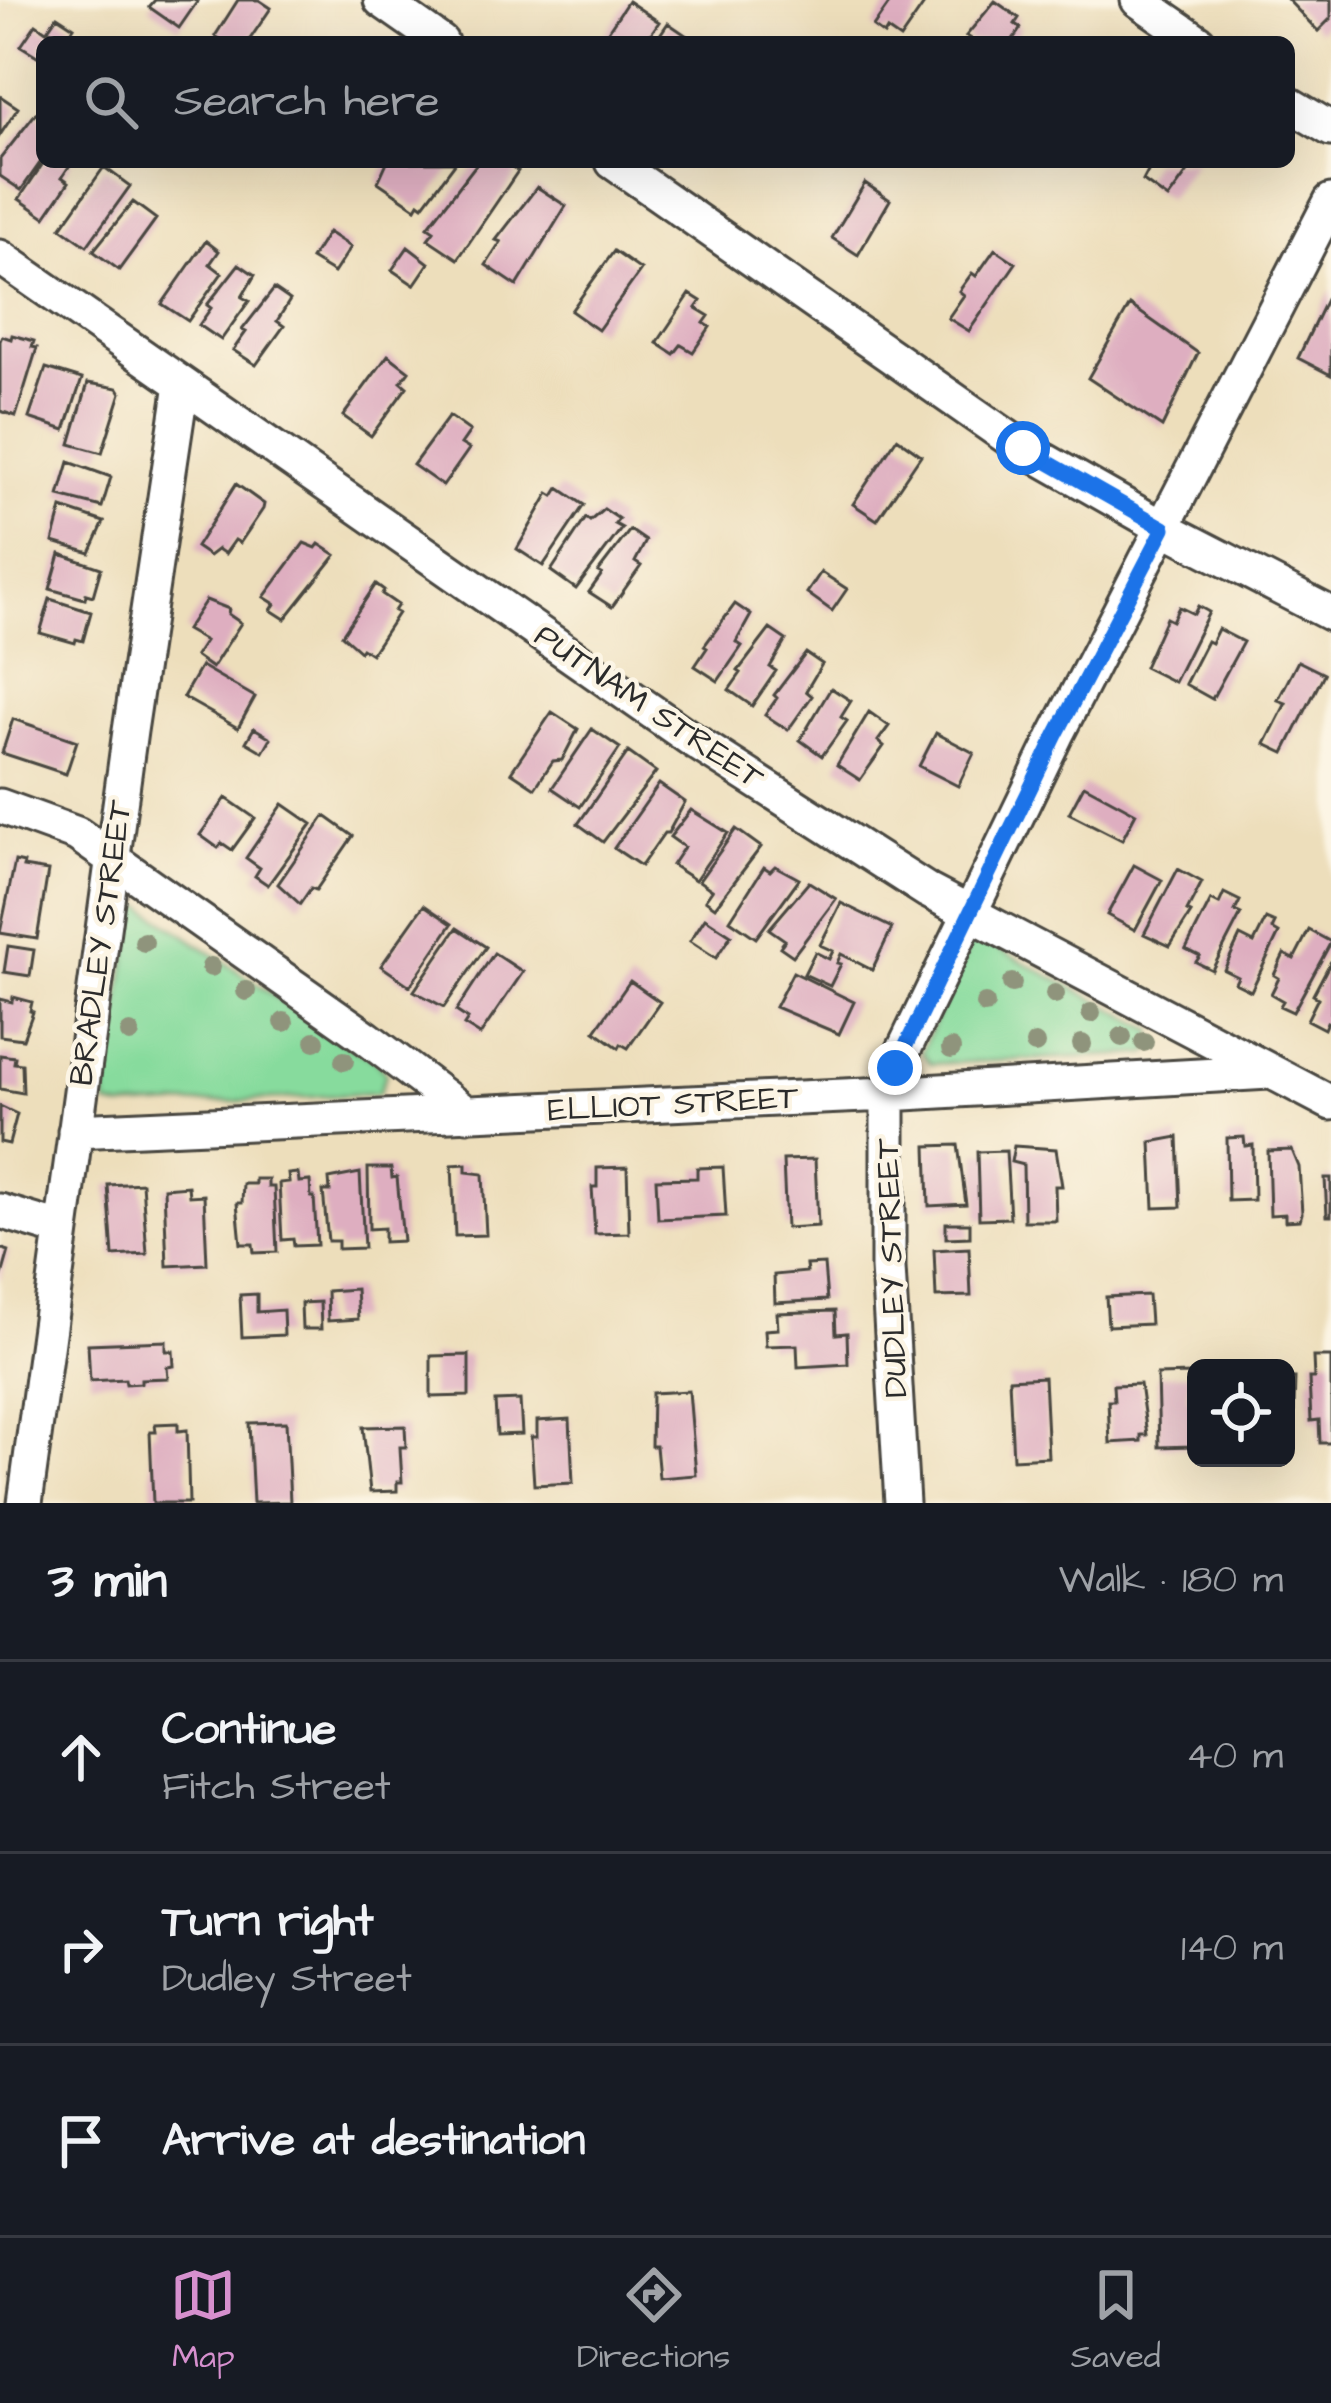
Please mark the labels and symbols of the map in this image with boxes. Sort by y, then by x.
route start [996,421,1050,475]
street label: PUTNAM STREET [525,613,773,801]
street label: BRADLEY STREET [58,797,144,1089]
route end [868,1041,922,1095]
street label: ELLIOT STREET [546,1074,800,1134]
street label: DUDLEY STREET [864,1137,920,1398]

